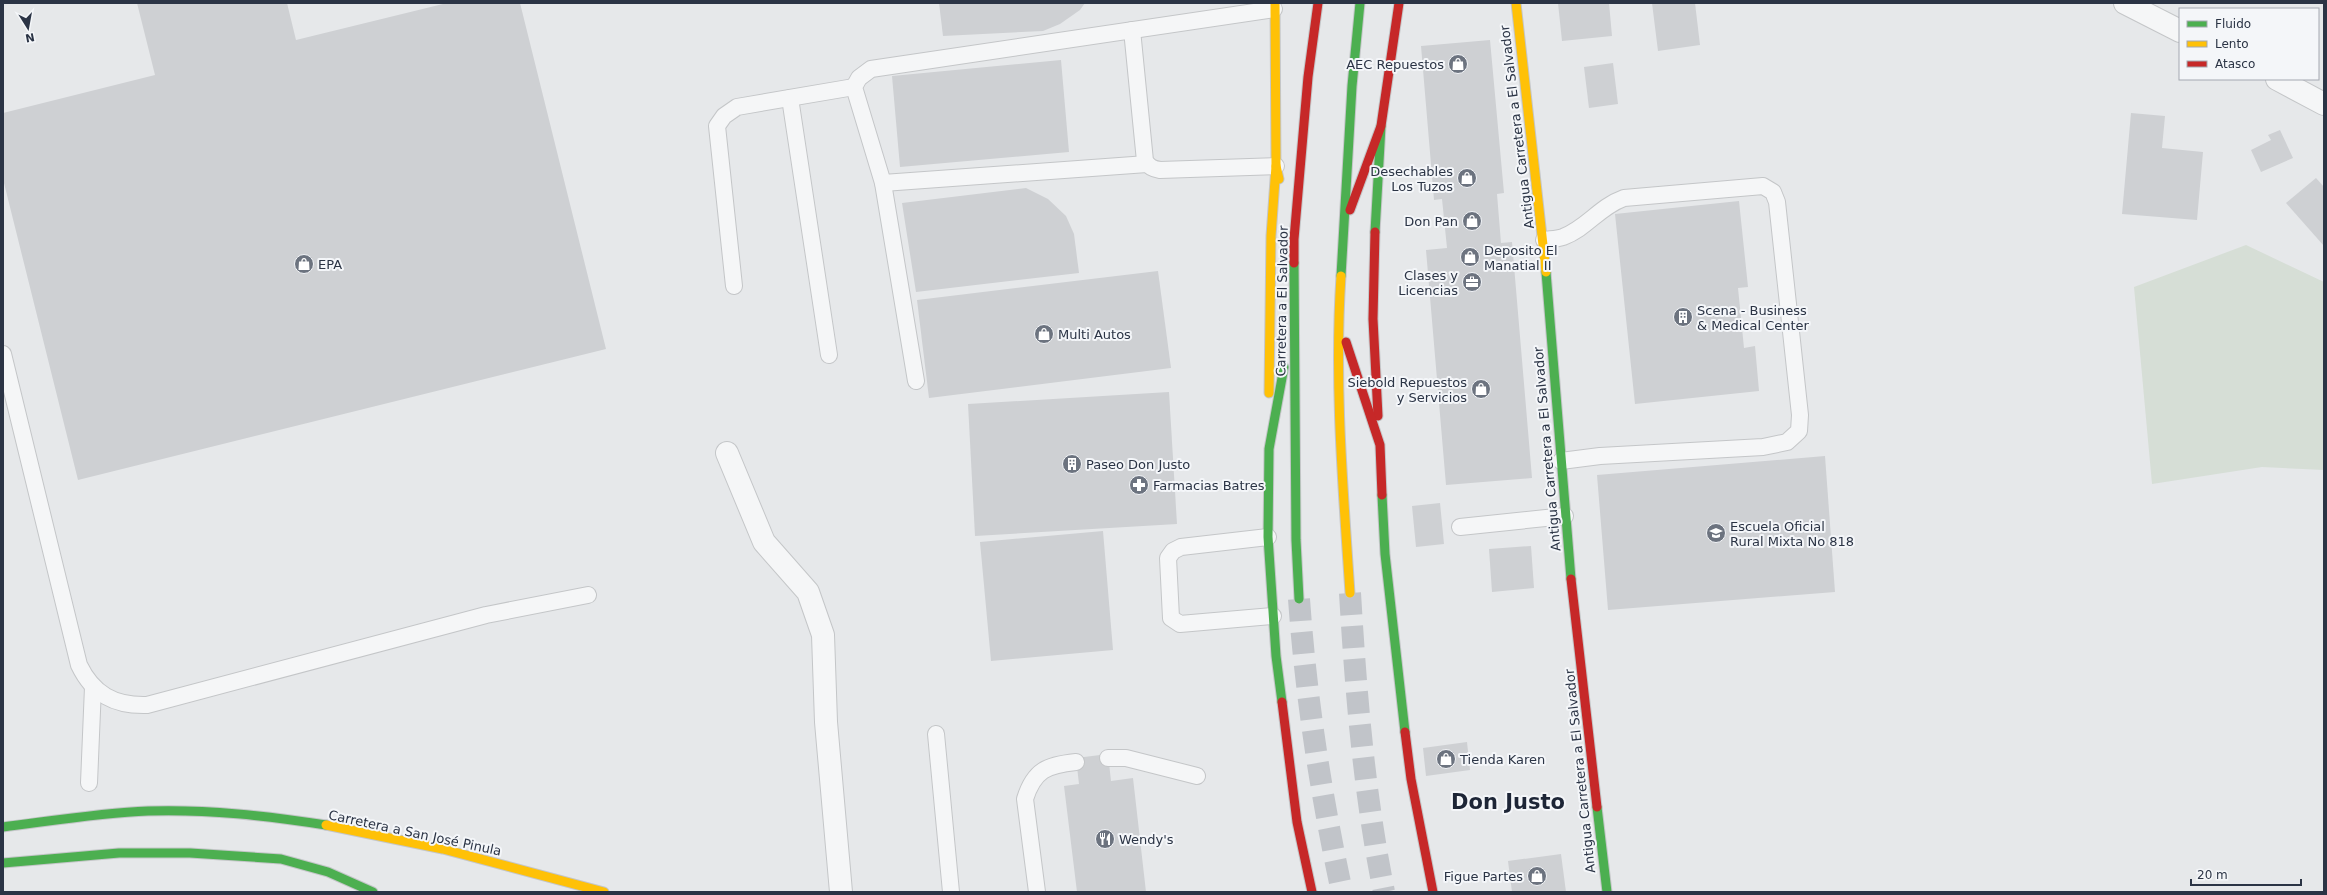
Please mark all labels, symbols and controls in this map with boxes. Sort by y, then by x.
north arrow [8,8,48,48]
legend [2179,8,2319,80]
text: Fluido [2215,17,2251,31]
street label: Antigua Carretera a El Salvador [1497,24,1537,230]
text: N [24,30,36,45]
text: Lento [2215,37,2249,51]
shop icon: AEC Repuestos [1447,53,1469,75]
place label: AEC Repuestos [1346,57,1444,72]
text: Atasco [2215,57,2255,71]
place label: Desechables Los Tuzos [1370,164,1453,194]
shop icon: Desechables Los Tuzos [1456,167,1478,189]
shop icon: Don Pan [1461,210,1483,232]
place label: Don Pan [1404,214,1458,229]
street label: Carretera a El Salvador [1273,225,1291,377]
place label: Deposito El Manatial II [1484,243,1558,273]
shop icon: Deposito El Manatial II [1459,246,1481,268]
shop icon: EPA [293,253,315,275]
place label: EPA [318,257,342,272]
place label: Clases y Licencias [1398,268,1458,298]
office icon: Clases y Licencias [1461,271,1483,293]
place label: Scena - Business & Medical Center [1697,303,1810,333]
building icon: Scena - Business & Medical Center [1672,306,1694,328]
shop icon: Multi Autos [1033,323,1055,345]
place label: Multi Autos [1058,327,1131,342]
street label: Antigua Carretera a El Salvador [1531,345,1563,552]
place label: Siebold Repuestos y Servicios [1347,375,1467,405]
shop icon: Siebold Repuestos y Servicios [1470,378,1492,400]
building icon: Paseo Don Justo [1061,453,1083,475]
place label: Paseo Don Justo [1086,457,1190,472]
pharmacy icon: Farmacias Batres [1128,474,1150,496]
place label: Farmacias Batres [1153,478,1265,493]
place label: Escuela Oficial Rural Mixta No 818 [1730,519,1854,549]
school or university icon: Escuela Oficial Rural Mixta No 818 [1705,522,1727,544]
street label: Antigua Carretera a El Salvador [1562,667,1598,874]
shop icon: Tienda Karen [1435,748,1457,770]
place label: Tienda Karen [1459,752,1545,767]
district label: Don Justo [1451,790,1565,814]
street label: Carretera a San José Pinula [327,807,503,859]
restaurant icon: Wendy's [1094,828,1116,850]
place label: Wendy's [1119,832,1174,847]
scale bar [2191,861,2301,887]
shop icon: Figue Partes [1526,865,1548,887]
text: 20 m [2197,868,2228,882]
place label: Figue Partes [1444,869,1523,884]

